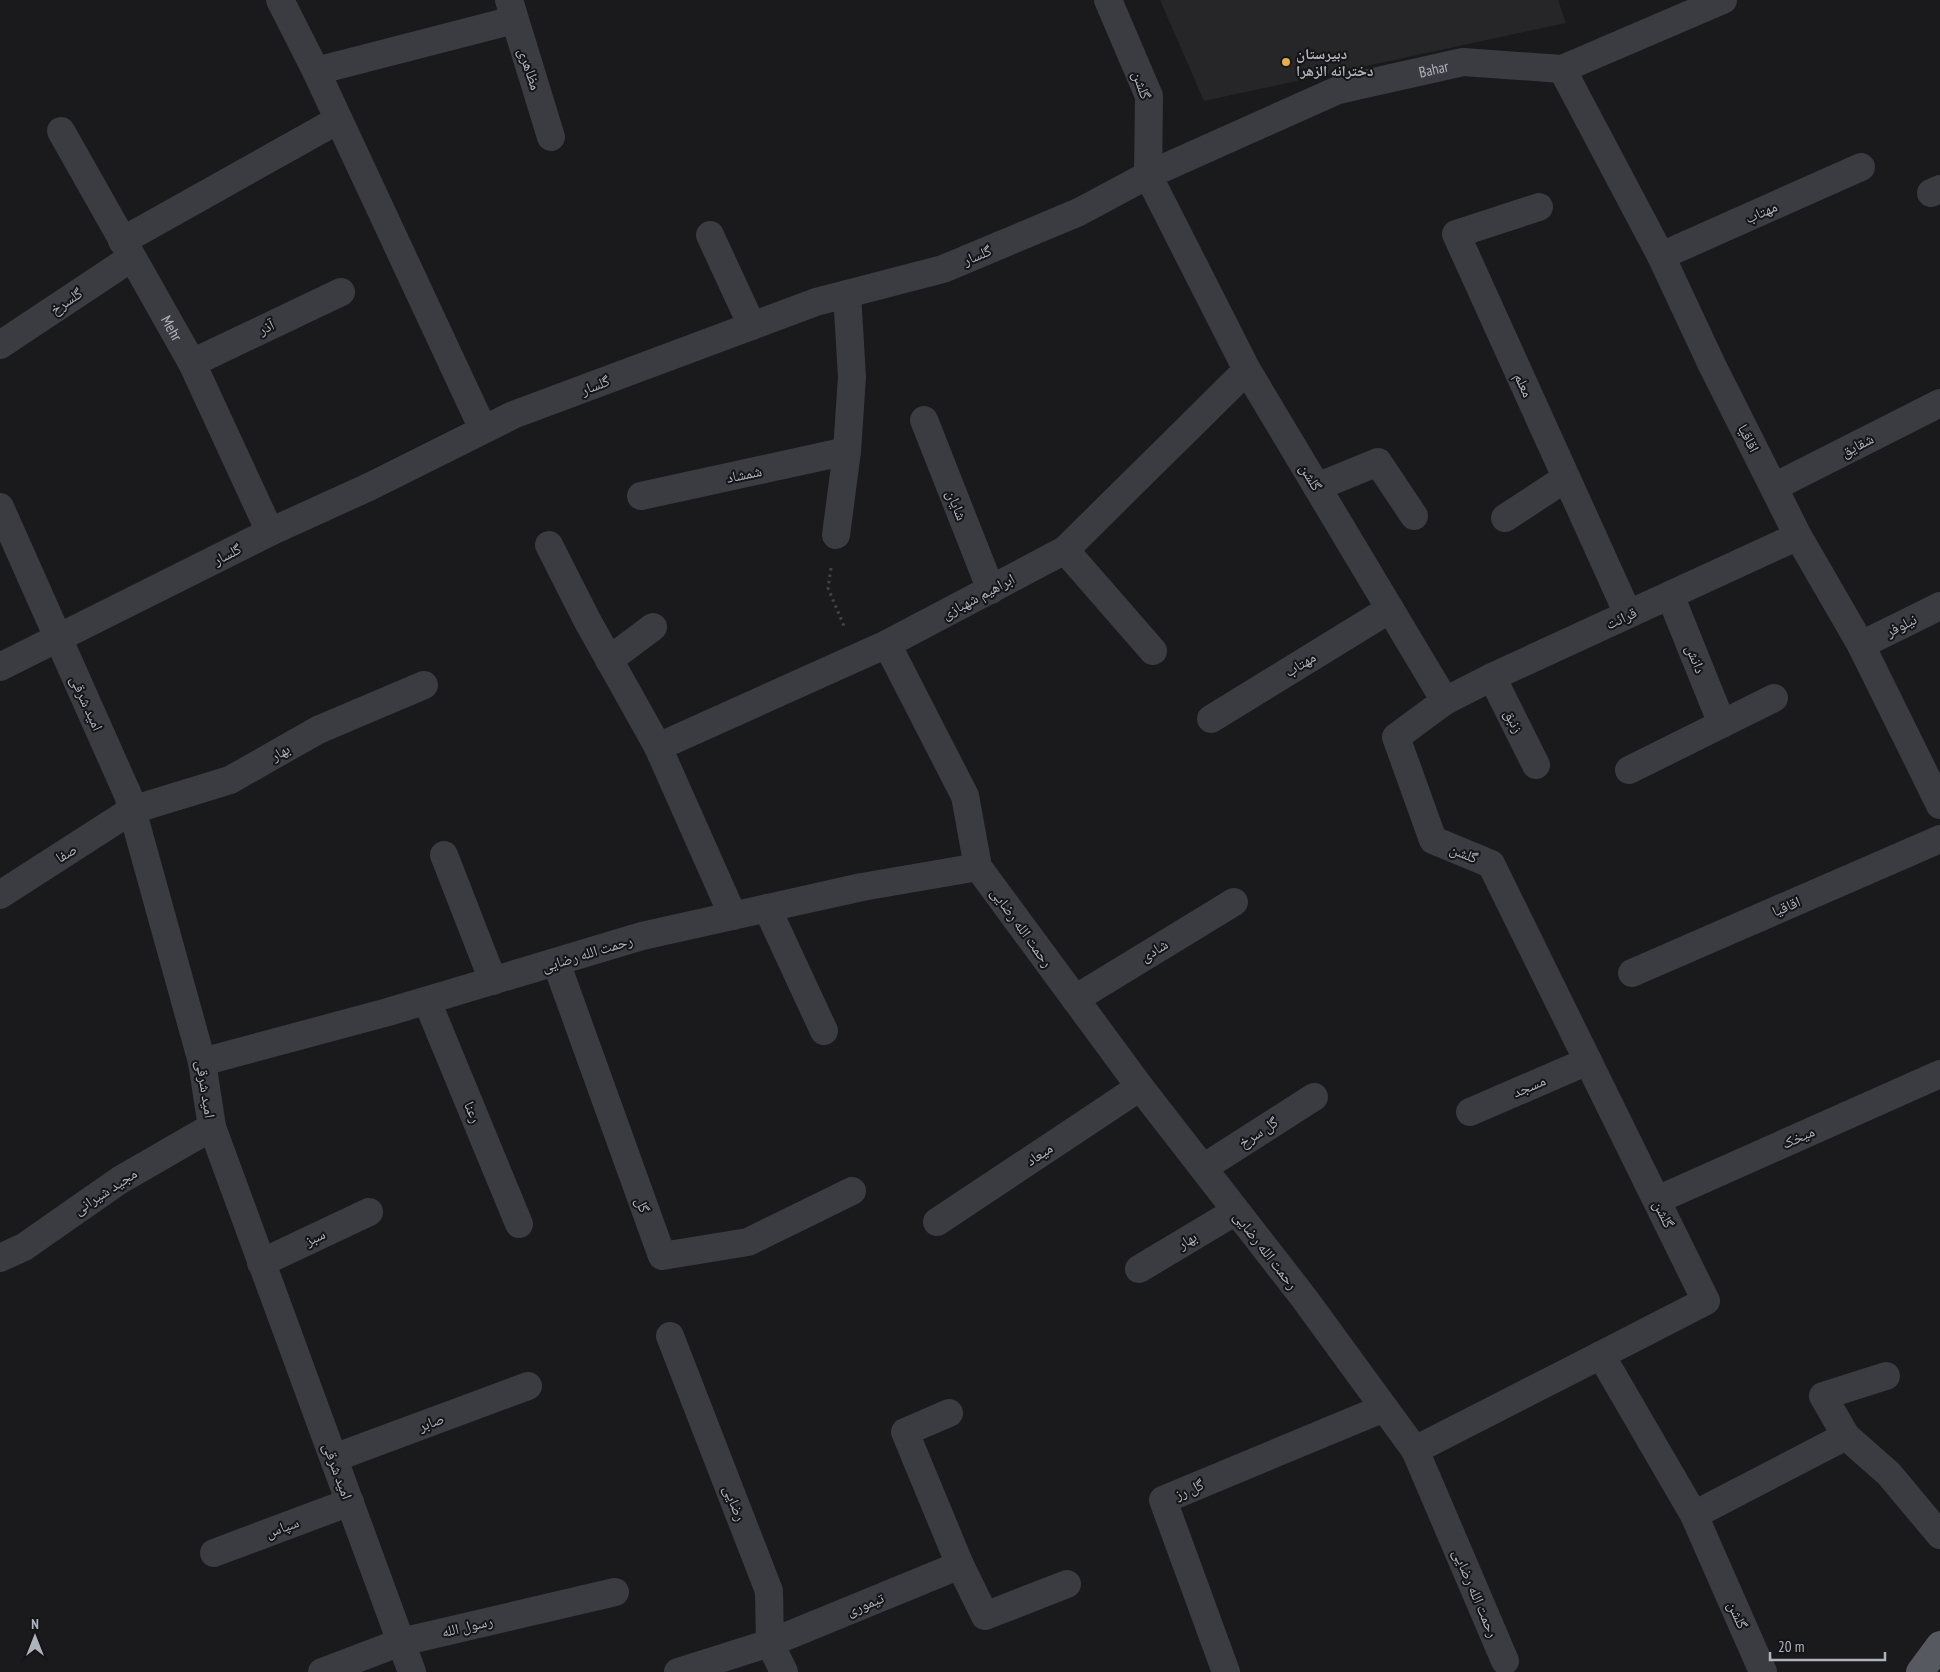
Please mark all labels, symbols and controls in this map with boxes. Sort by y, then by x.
place label: دبيرستان دخترانه الزهرا [1296,44,1373,80]
street label: مظاهری [513,46,546,93]
marker: دبيرستان دخترانه الزهرا [1280,56,1292,68]
street label: Bahar [1417,56,1451,81]
street label: گلشن [1127,68,1156,102]
street label: مهتاب [1742,196,1780,227]
street label: گلسار [959,240,995,270]
street label: گلسرخ [46,283,87,320]
street label: Mehr [157,312,187,345]
street label: آذر [254,315,278,339]
street label: معلم [1509,370,1538,401]
street label: گلسار [577,371,612,400]
street label: اقاقیا [1734,421,1764,455]
street label: شقایق [1837,429,1877,462]
street label: گلشن [1295,460,1327,495]
street label: شمشاد [724,461,764,487]
street label: شایان [941,487,972,524]
street label: گلسار [209,539,245,570]
street label: ابراهیم شهبازی [938,569,1018,624]
street label: قرائت [1602,603,1640,633]
street label: نیلوفر [1881,609,1920,641]
street label: دانش [1681,642,1710,676]
street label: مهتاب [1281,647,1319,681]
street label: امید شرقی [65,672,108,734]
street label: زنبق [1499,706,1528,737]
street label: بهار [266,739,293,766]
street label: صفا [52,839,80,867]
street label: گلشن [1447,839,1481,868]
street label: رحمت الله رضایی [986,883,1057,971]
street label: اقاقیا [1769,892,1803,920]
street label: رحمت الله رضایی [539,930,635,977]
street label: شادی [1137,934,1172,967]
street label: امید شرقی [191,1059,220,1120]
street label: مسجد [1510,1071,1548,1101]
street label: رعنا [460,1098,486,1126]
street label: گل سرخ [1234,1112,1282,1153]
street label: میخک [1779,1121,1817,1153]
street label: میعاد [1022,1138,1056,1170]
street label: مجید شیرانی [70,1163,141,1219]
street label: گل [631,1195,655,1216]
street label: گلشن [1648,1197,1679,1232]
street label: رحمت الله رضایی [1229,1207,1303,1294]
street label: سبز [301,1224,328,1250]
street label: بهار [1173,1227,1200,1254]
street label: صابر [415,1409,446,1436]
street label: امید شرقی [318,1440,357,1502]
street label: گل رز [1171,1474,1207,1505]
street label: رضایی [719,1482,751,1524]
street label: سپاس [263,1512,302,1543]
street label: رحمت الله رضایی [1448,1546,1503,1641]
street label: تیموری [843,1588,887,1621]
street label: گلشن [1723,1598,1753,1633]
street label: رسول الله [440,1611,495,1642]
north arrow [10,1612,60,1662]
text: N [31,1615,39,1633]
scale bar [1770,1630,1885,1662]
text: 20 m [1778,1637,1804,1656]

